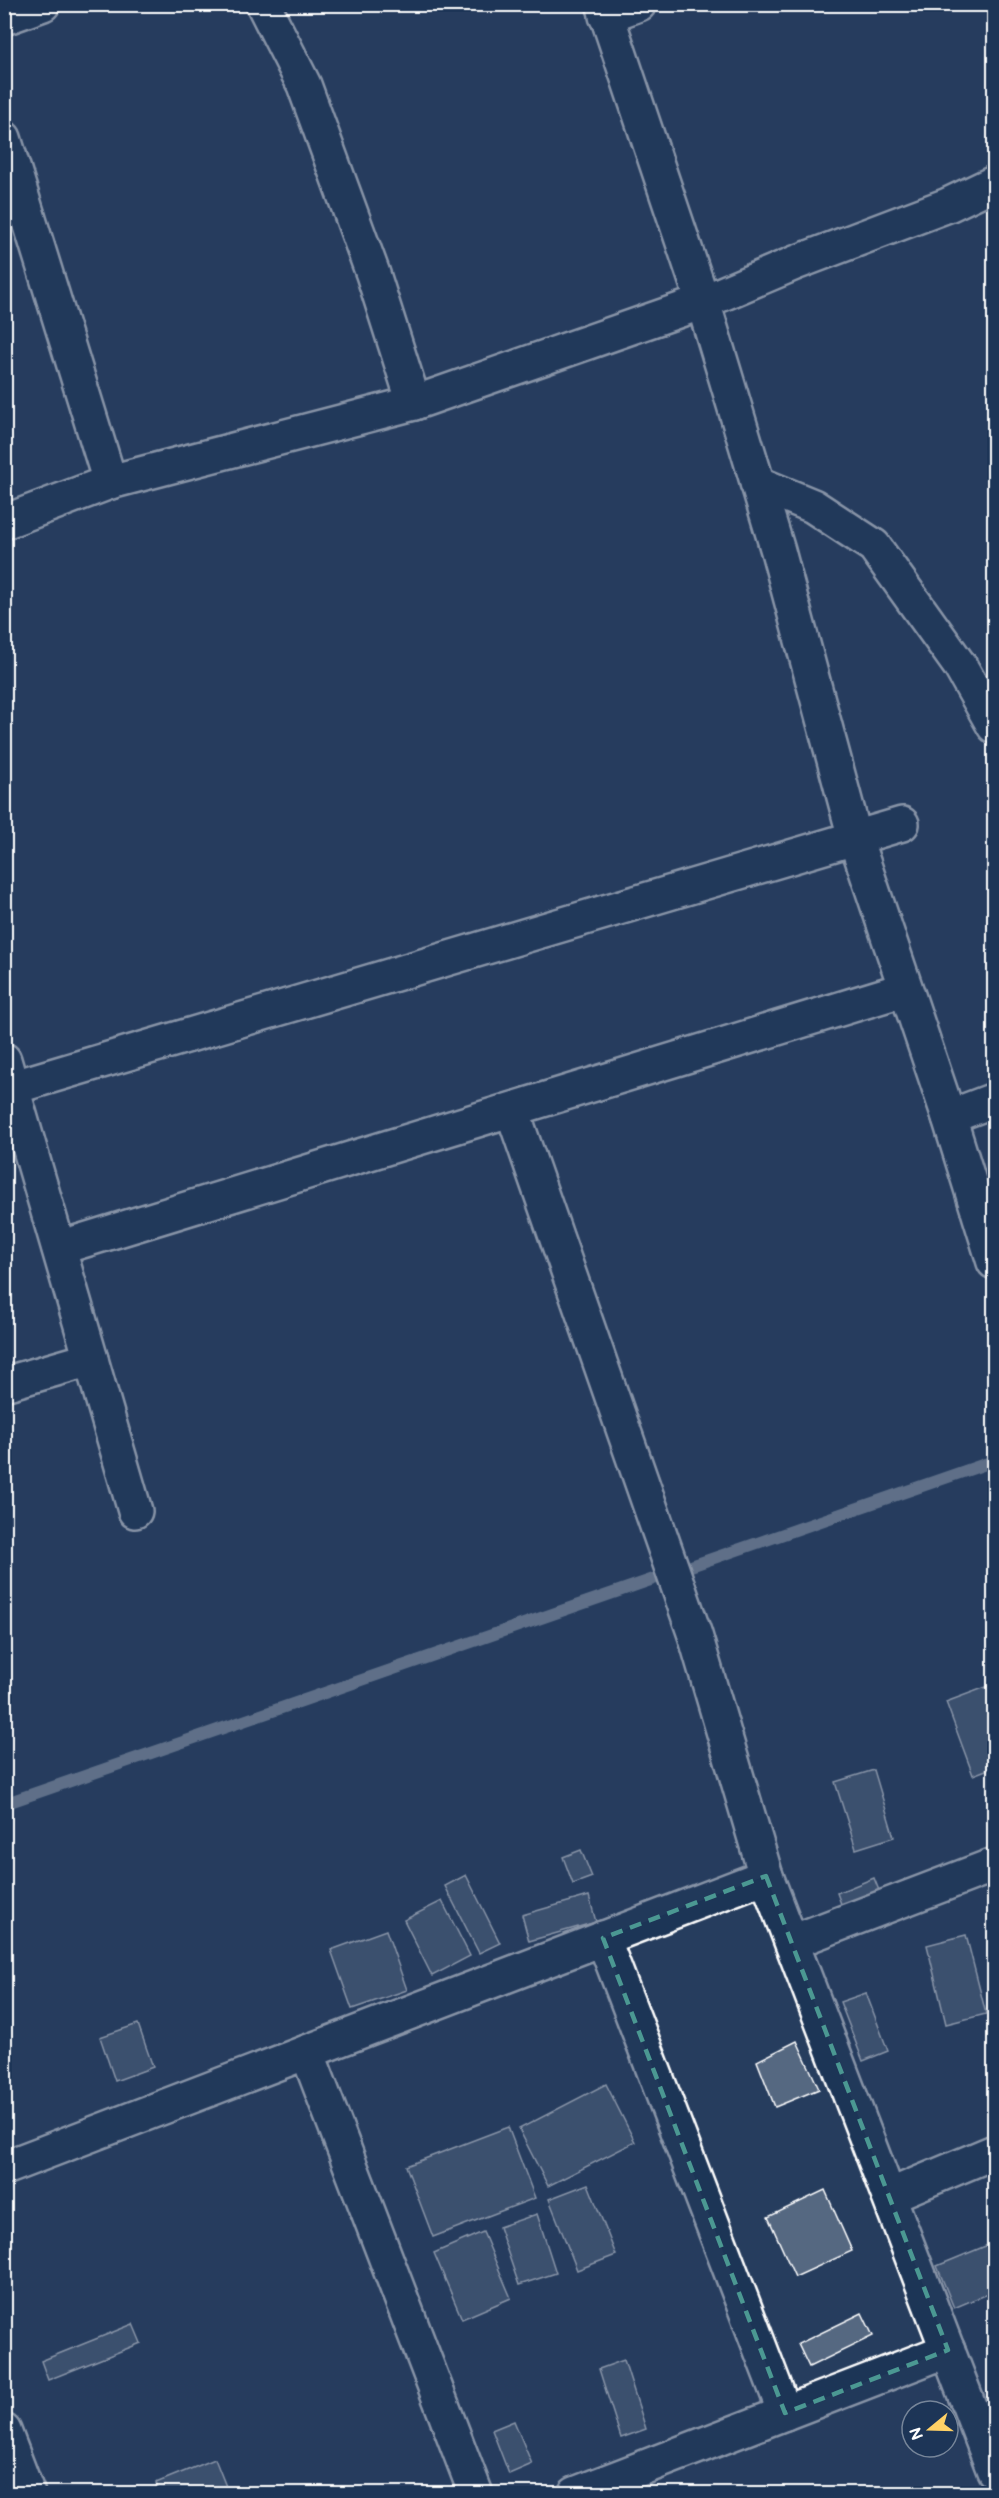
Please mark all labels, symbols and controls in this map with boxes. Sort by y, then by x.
north arrow [900,2399,960,2459]
text: N [906,2425,928,2442]

